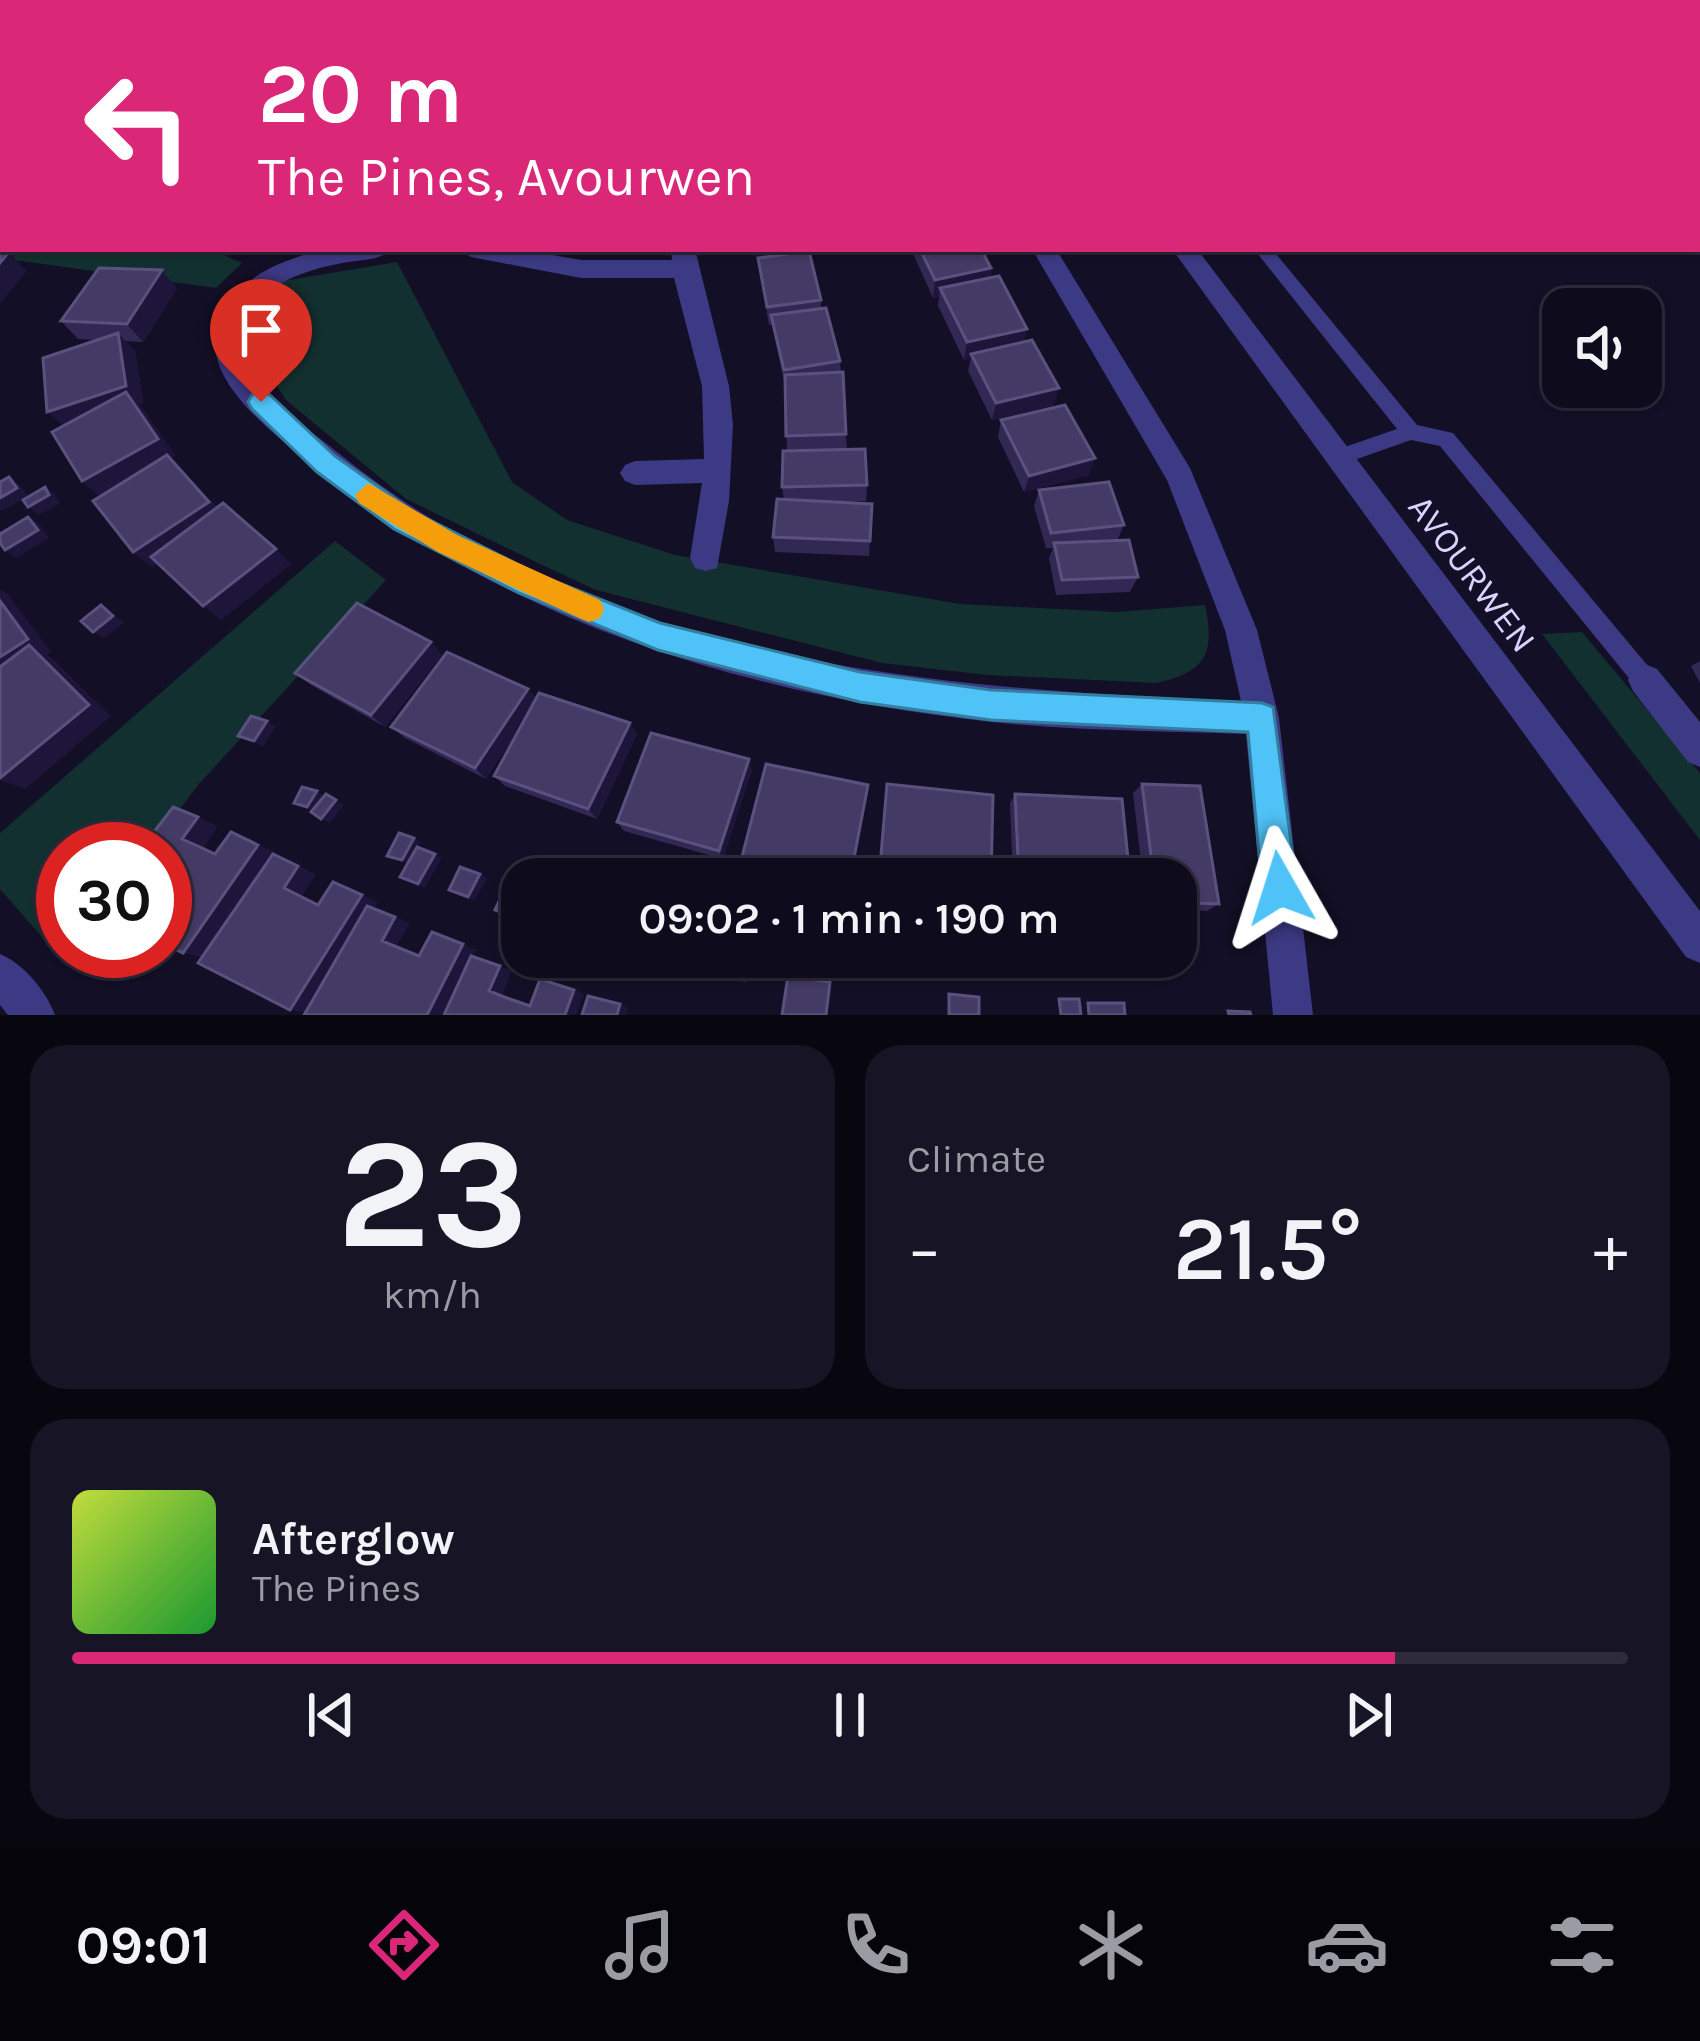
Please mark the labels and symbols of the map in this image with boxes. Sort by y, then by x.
pin [210,279,312,402]
street label: AVOURWEN [1400,487,1545,660]
speed limit sign: 30 [36,822,192,978]
position arrow [1217,825,1343,951]

